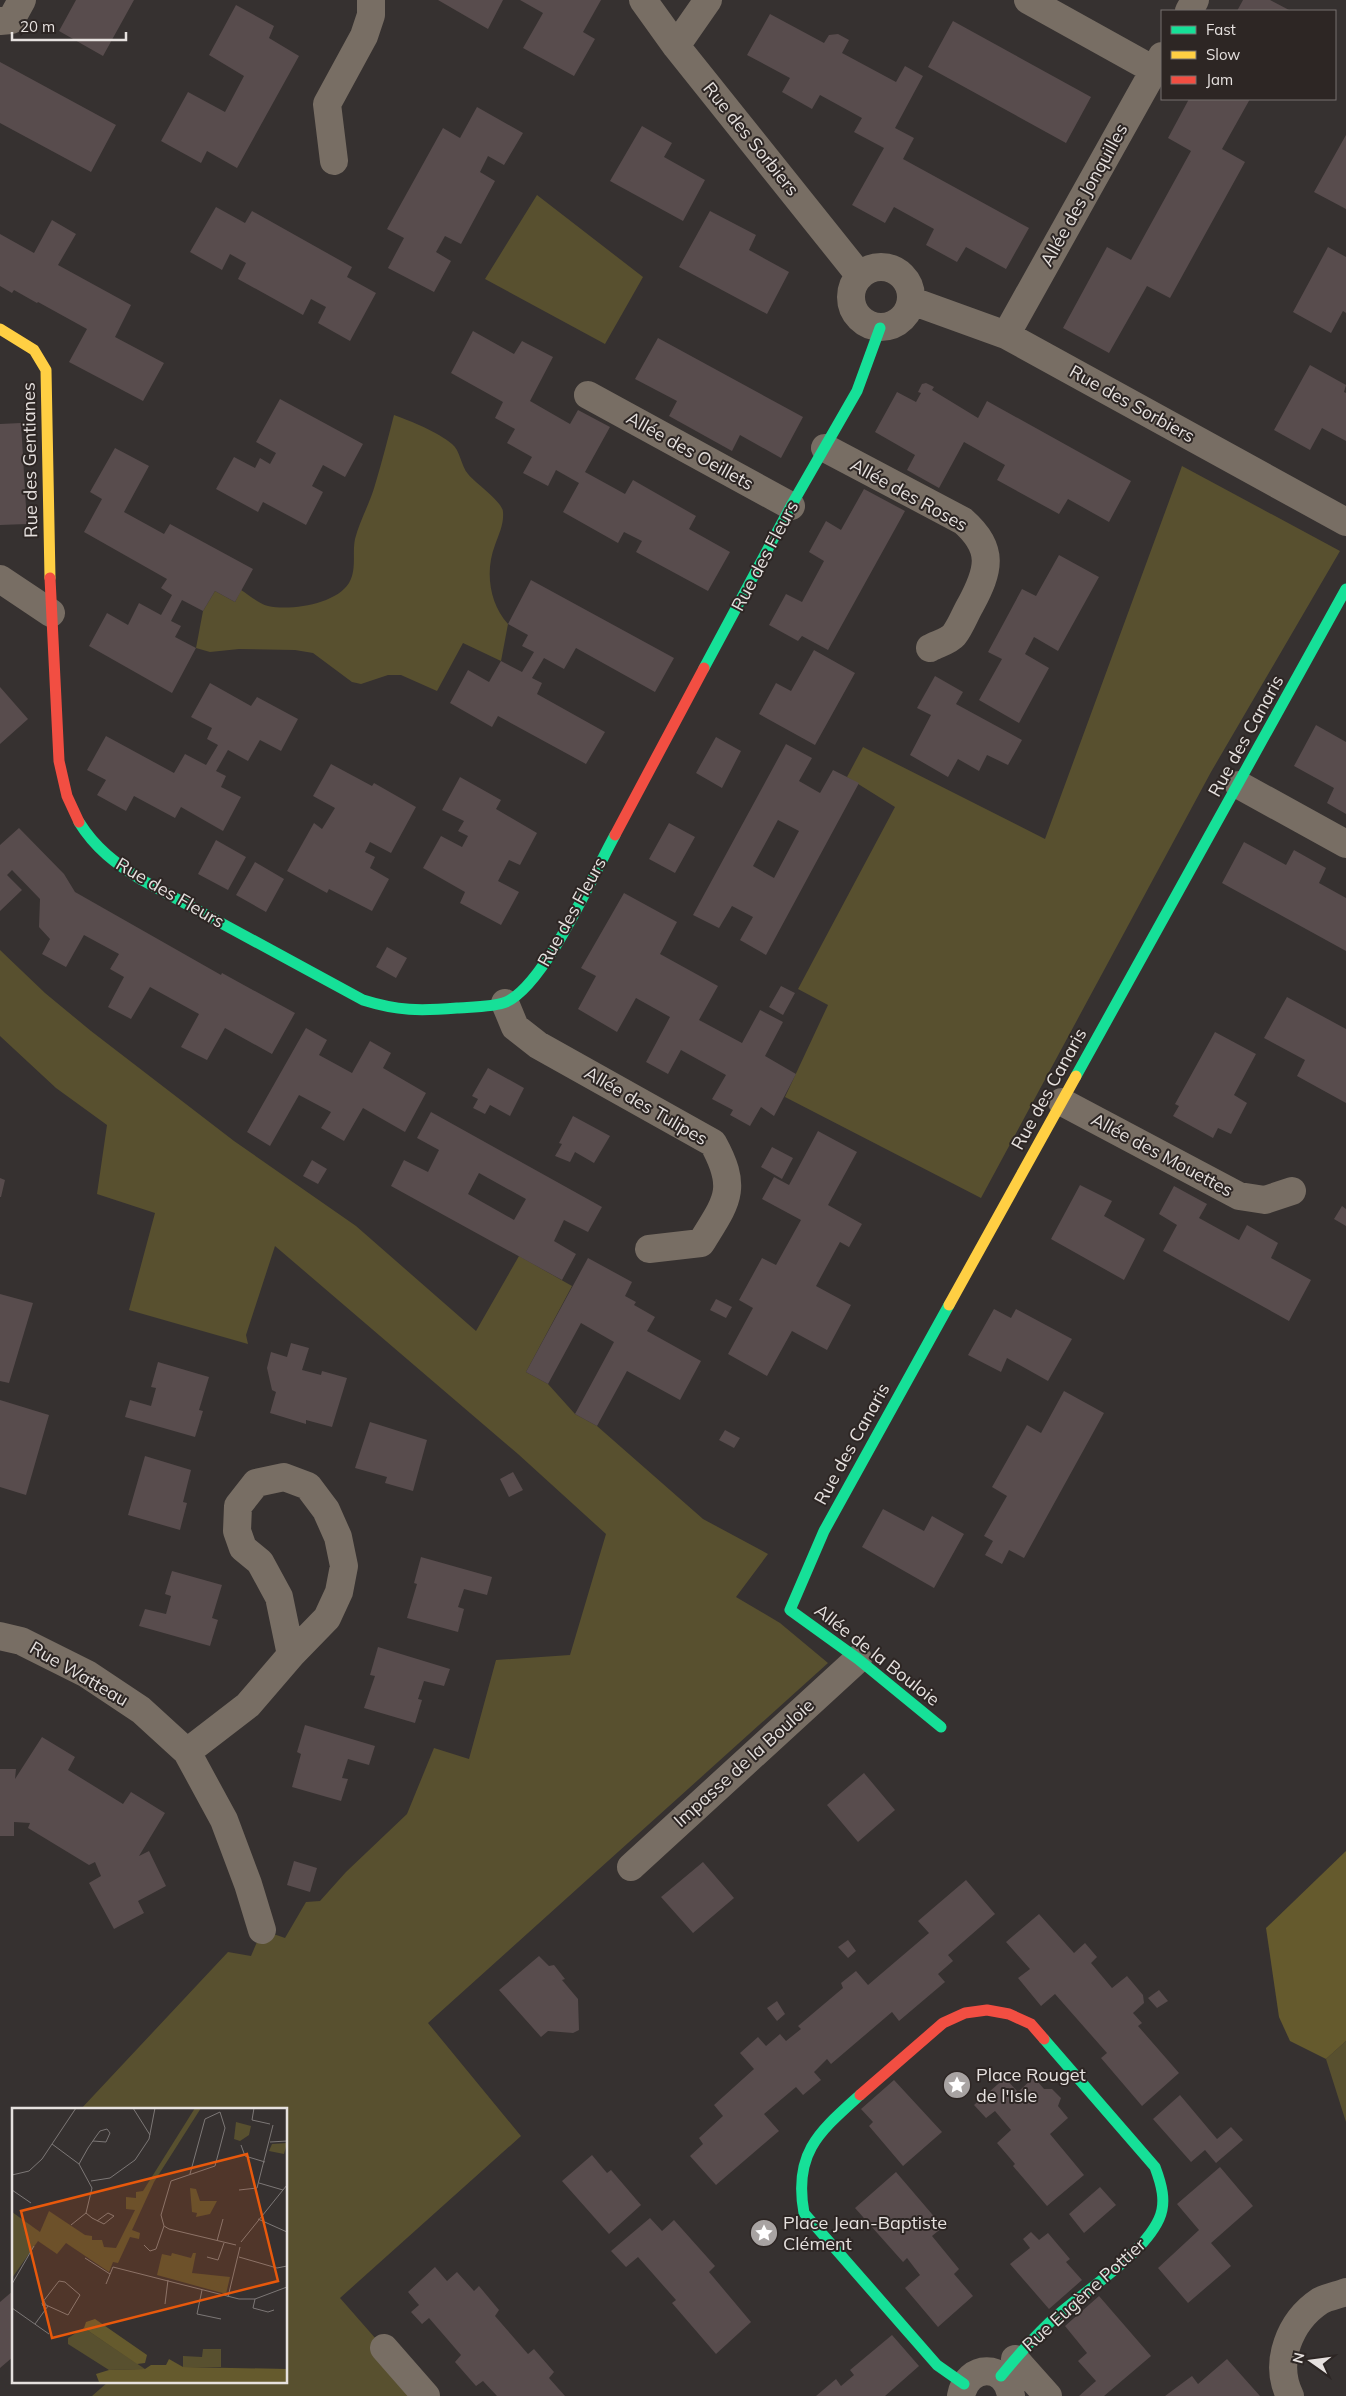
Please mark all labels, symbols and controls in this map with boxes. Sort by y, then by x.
scale bar [12,10,126,42]
legend [1161,10,1336,100]
text: 20 m [20,17,55,36]
text: Fast [1206,20,1236,39]
text: Slow [1206,45,1240,64]
text: Jam [1206,70,1233,89]
street label: Rue des Sorbiers [698,77,804,200]
street label: Allée des Jonquilles [1035,119,1132,270]
street label: Rue des Sorbiers [1066,360,1199,448]
street label: Rue des Gentianes [17,382,42,538]
street label: Allée des Oeillets [623,406,758,495]
street label: Allée des Roses [847,453,972,536]
street label: Rue des Fleurs [726,497,803,615]
street label: Rue des Canaris [1203,671,1288,801]
street label: Rue des Fleurs [112,852,229,933]
street label: Rue des Fleurs [532,853,611,970]
street label: Rue des Canaris [1006,1024,1091,1154]
street label: Allée des Tulipes [581,1061,712,1150]
street label: Allée des Mouettes [1087,1108,1237,1202]
street label: Rue des Canaris [809,1379,894,1509]
street label: Allée de la Bouloie [810,1599,945,1711]
street label: Rue Watteau [26,1636,133,1711]
street label: Impasse de la Bouloie [669,1694,819,1832]
place label: Place Rouget de l'Isle [976,2063,1086,2107]
place icon: Place Rouget de l'Isle [942,2070,972,2100]
inset map [12,2108,288,2384]
place label: Place Jean-Baptiste Clément [783,2211,947,2255]
place icon: Place Jean-Baptiste Clément [749,2218,779,2248]
street label: Rue Eugène Pottier [1017,2233,1151,2356]
north arrow [1286,2336,1336,2386]
text: N [1288,2351,1308,2365]

